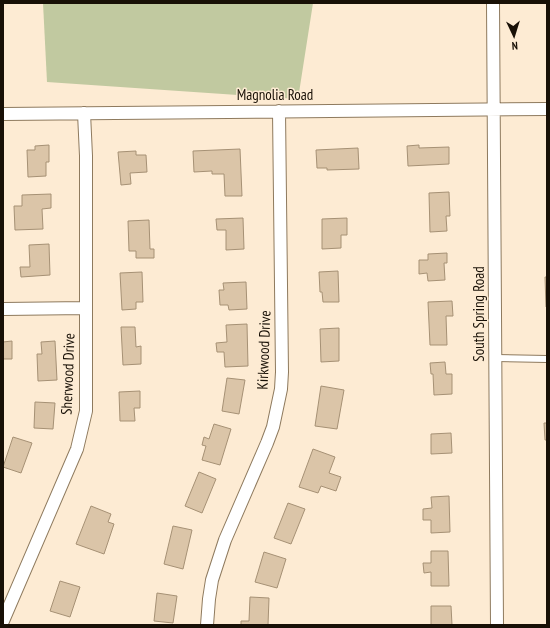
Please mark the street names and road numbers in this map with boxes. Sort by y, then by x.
street label: Magnolia Road [237,85,313,104]
street label: South Spring Road [469,266,488,362]
street label: Kirkwood Drive [253,310,274,390]
street label: Sherwood Drive [57,333,78,415]

